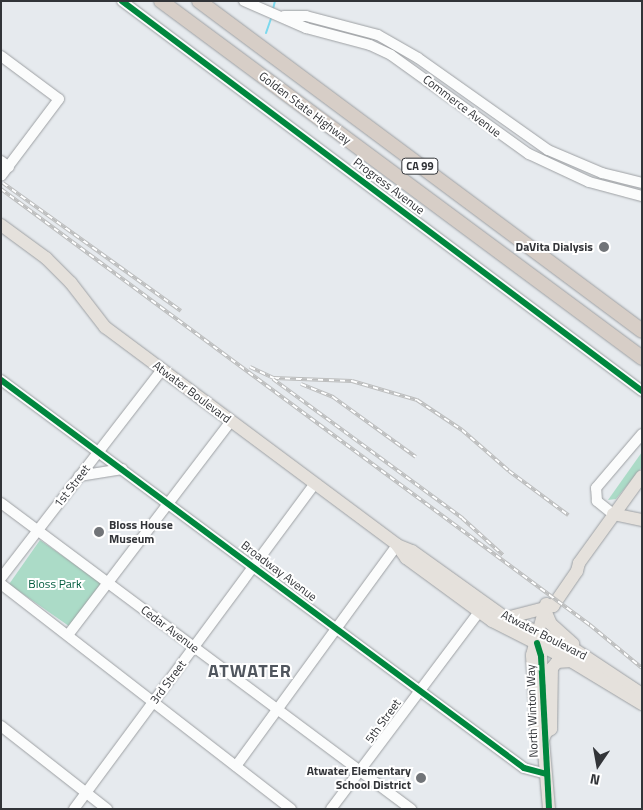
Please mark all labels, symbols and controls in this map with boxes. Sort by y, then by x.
street label: Golden State Highway [256,69,354,147]
street label: Commerce Avenue [420,72,504,140]
street label: Progress Avenue [351,155,427,217]
road number: CA 99 [401,158,439,175]
place label: DaVita Dialysis [516,240,593,254]
marker: DaVita Dialysis [597,240,611,254]
street label: Atwater Boulevard [150,358,234,426]
street label: 1st Street [51,462,93,510]
place label: Bloss House Museum [109,518,173,546]
marker: Bloss House Museum [93,526,105,538]
street label: Broadway Avenue [238,538,320,604]
park label: Bloss Park [28,577,82,591]
street label: Cedar Avenue [138,602,202,656]
street label: Atwater Boulevard [499,607,589,663]
street label: 3rd Street [147,657,189,707]
district label: ATWATER [207,660,293,682]
street label: North Winton Way [523,664,541,758]
street label: 5th Street [362,696,404,746]
north arrow [573,740,623,790]
place label: Atwater Elementary School District [307,764,411,792]
text: N [588,769,602,791]
marker: Atwater Elementary School District [415,772,427,784]

